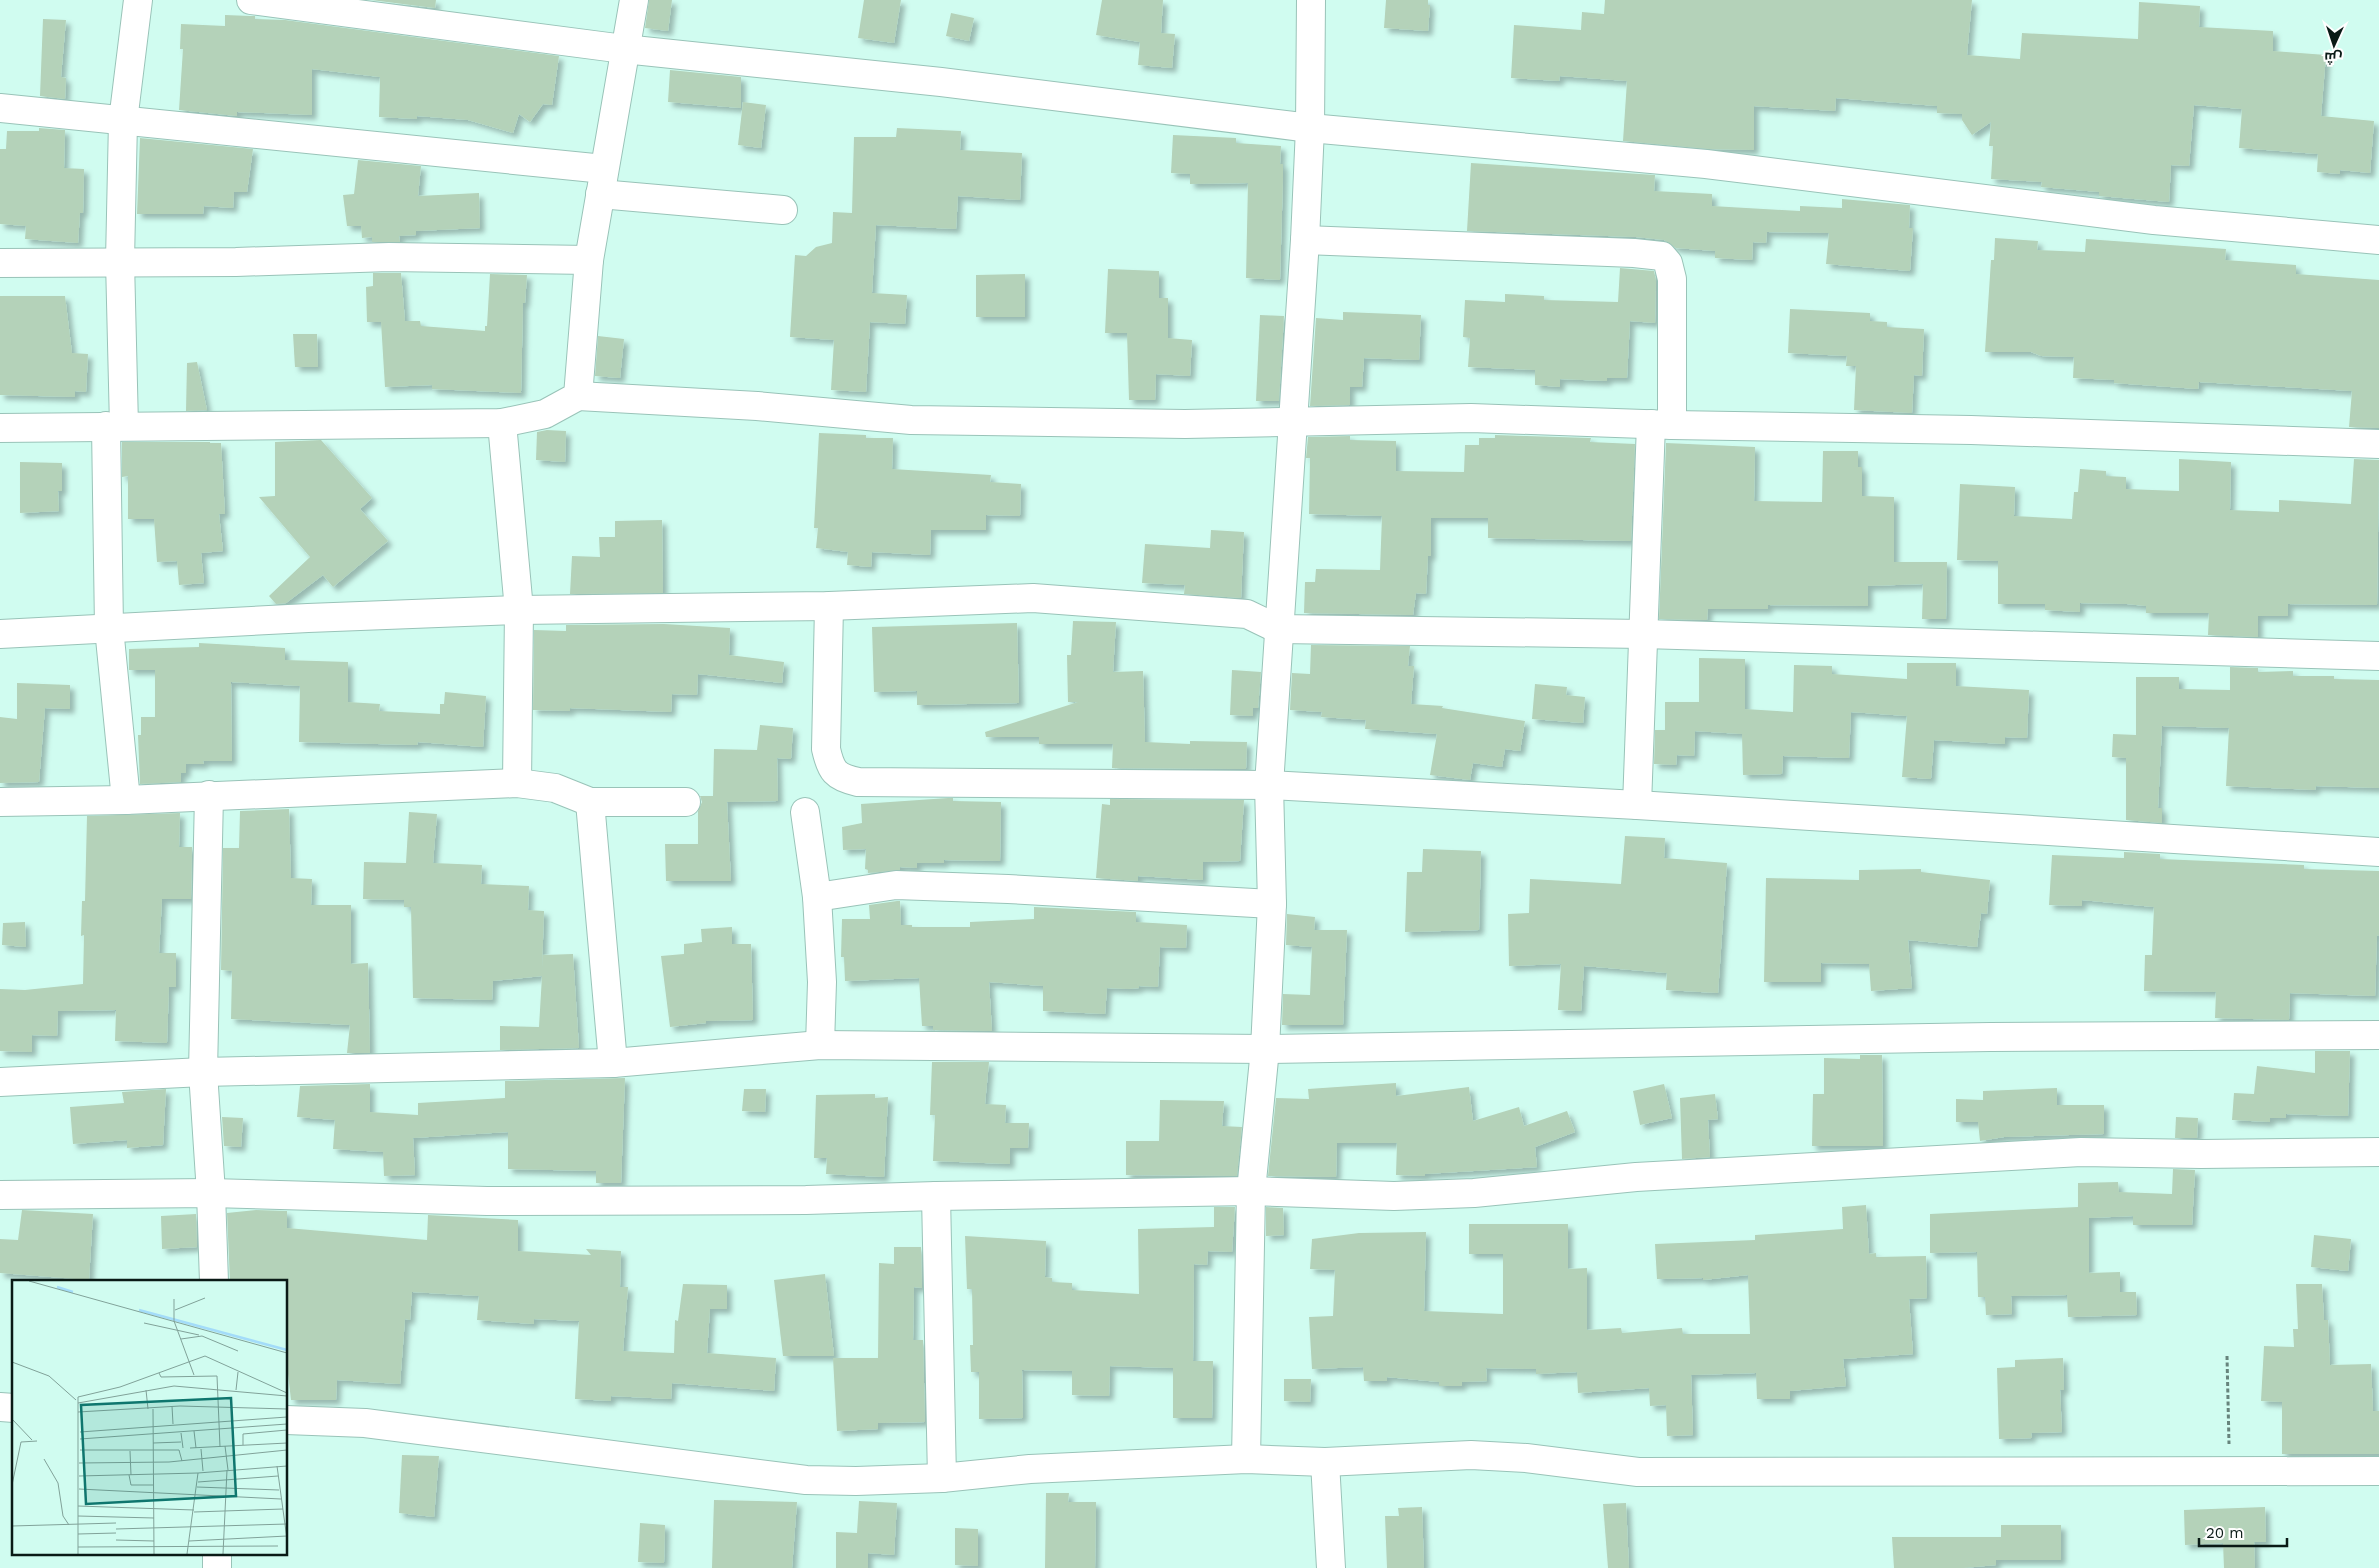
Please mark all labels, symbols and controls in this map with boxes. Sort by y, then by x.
north arrow [2309,20,2359,70]
text: ش [2324,49,2343,66]
inset map [12,1280,288,1556]
scale bar [2199,1516,2286,1548]
text: 20 m [2206,1524,2244,1542]

